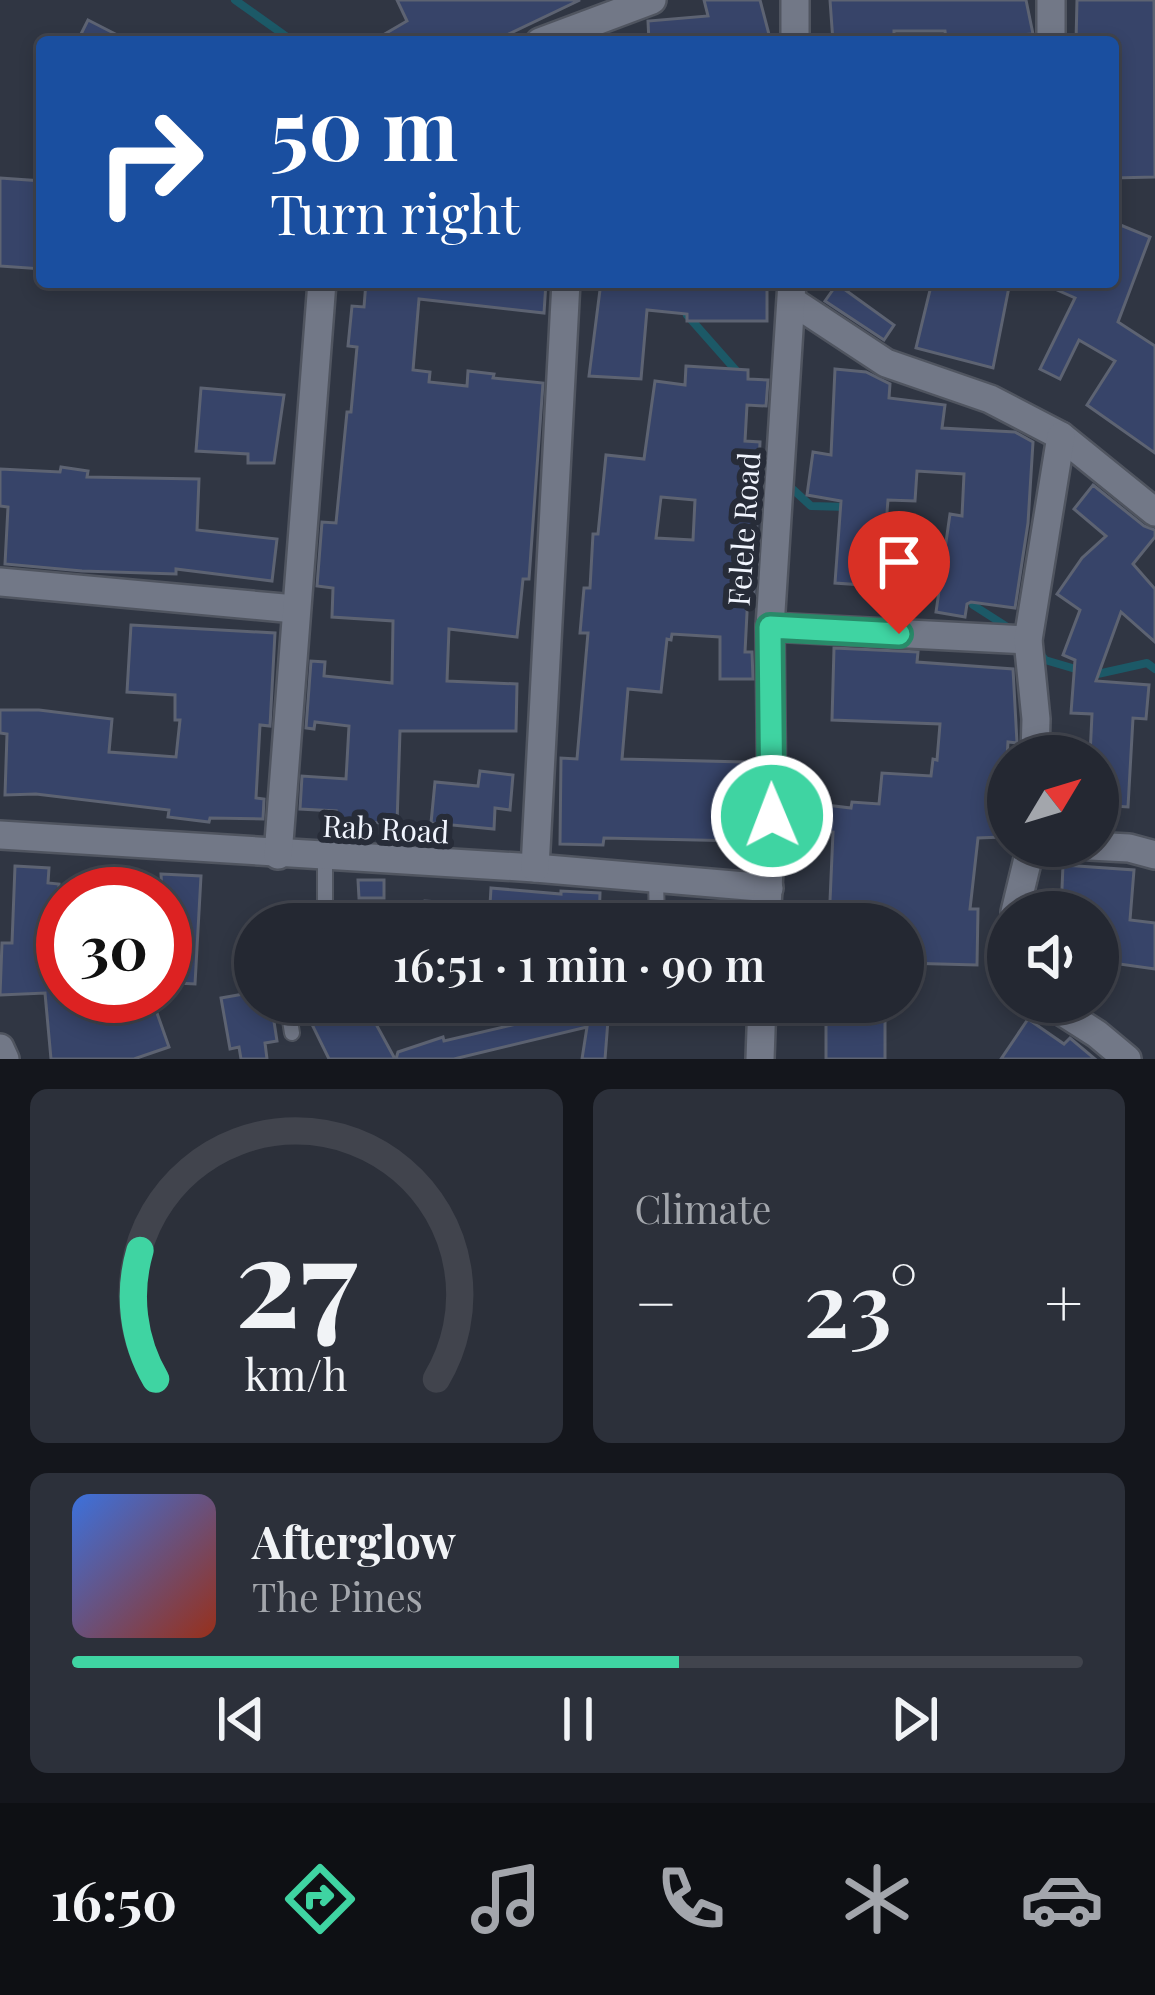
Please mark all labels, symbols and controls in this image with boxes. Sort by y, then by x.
text: 50 m [270,70,458,182]
icon: right [72,84,228,240]
text: Turn right [270,177,520,249]
street label: Felele Road [718,451,768,607]
pin [848,511,950,634]
icon: arrive [866,529,932,595]
north arrow [987,735,1119,867]
map controls [987,735,1119,1023]
position arrow [709,753,835,879]
street label: Rab Road [322,805,450,851]
speed limit sign: 30 [36,867,192,1023]
button: sound [987,891,1119,1023]
text: 16:51 · 1 min · 90 m [393,933,765,993]
text: Climate [635,1182,772,1234]
text: 27 [235,1193,357,1359]
text: 23° [803,1241,918,1361]
text: − [635,1257,677,1345]
text: + [1044,1257,1083,1345]
text: km/h [245,1345,348,1402]
text: Afterglow [252,1510,456,1570]
text: The Pines [252,1570,423,1622]
icon: previous [208,1686,274,1752]
icon: pause [545,1686,611,1752]
icon: next [882,1686,948,1752]
icon: directions [278,1857,362,1941]
icon: music [464,1857,548,1941]
icon: phone [649,1857,733,1941]
icon: climate [835,1857,919,1941]
icon: car [1020,1857,1104,1941]
text: 16:50 [51,1863,177,1935]

